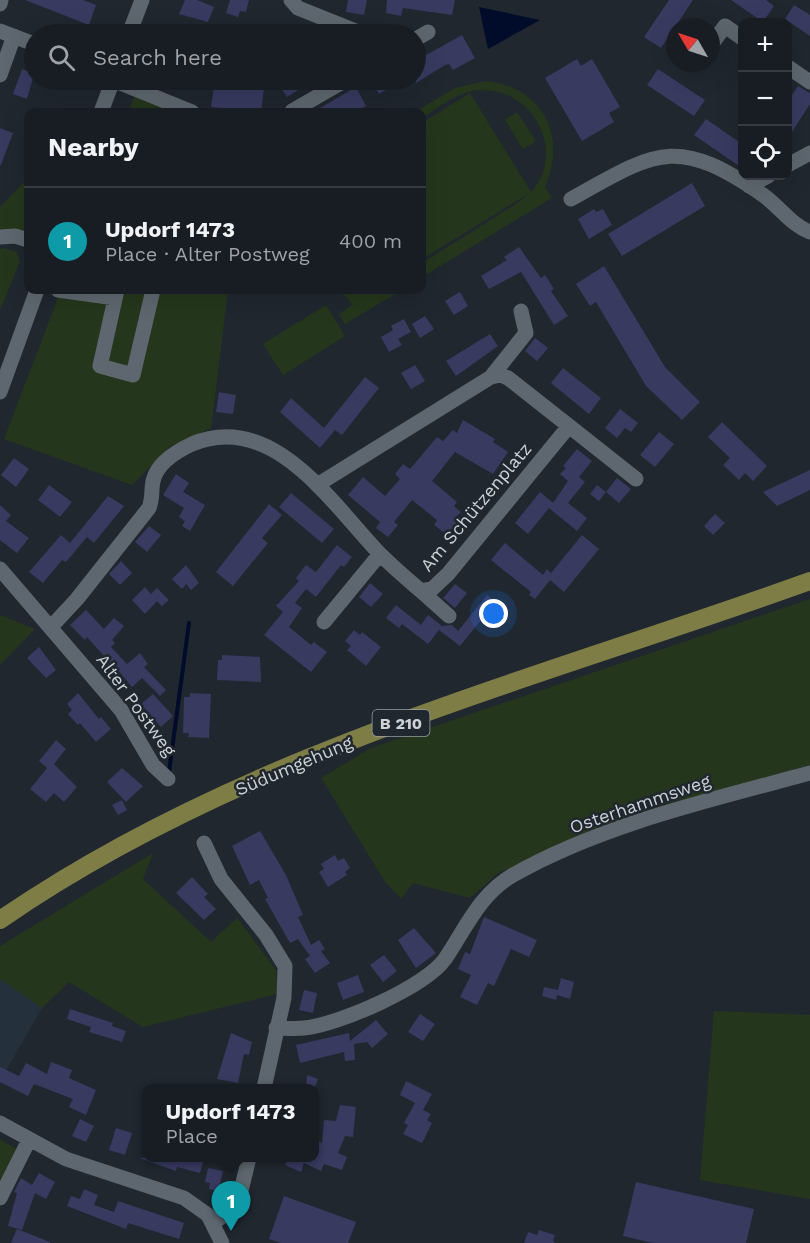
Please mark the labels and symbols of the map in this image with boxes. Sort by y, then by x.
north arrow [666,18,720,72]
street label: Am Schützenplatz [416,438,536,575]
your location [479,599,508,628]
street label: Alter Postweg [92,649,181,760]
road number: B 210 [372,710,430,736]
street label: Südumgehung [232,731,356,800]
street label: Osterhammsweg [567,769,713,837]
pin: 1 [212,1182,250,1231]

